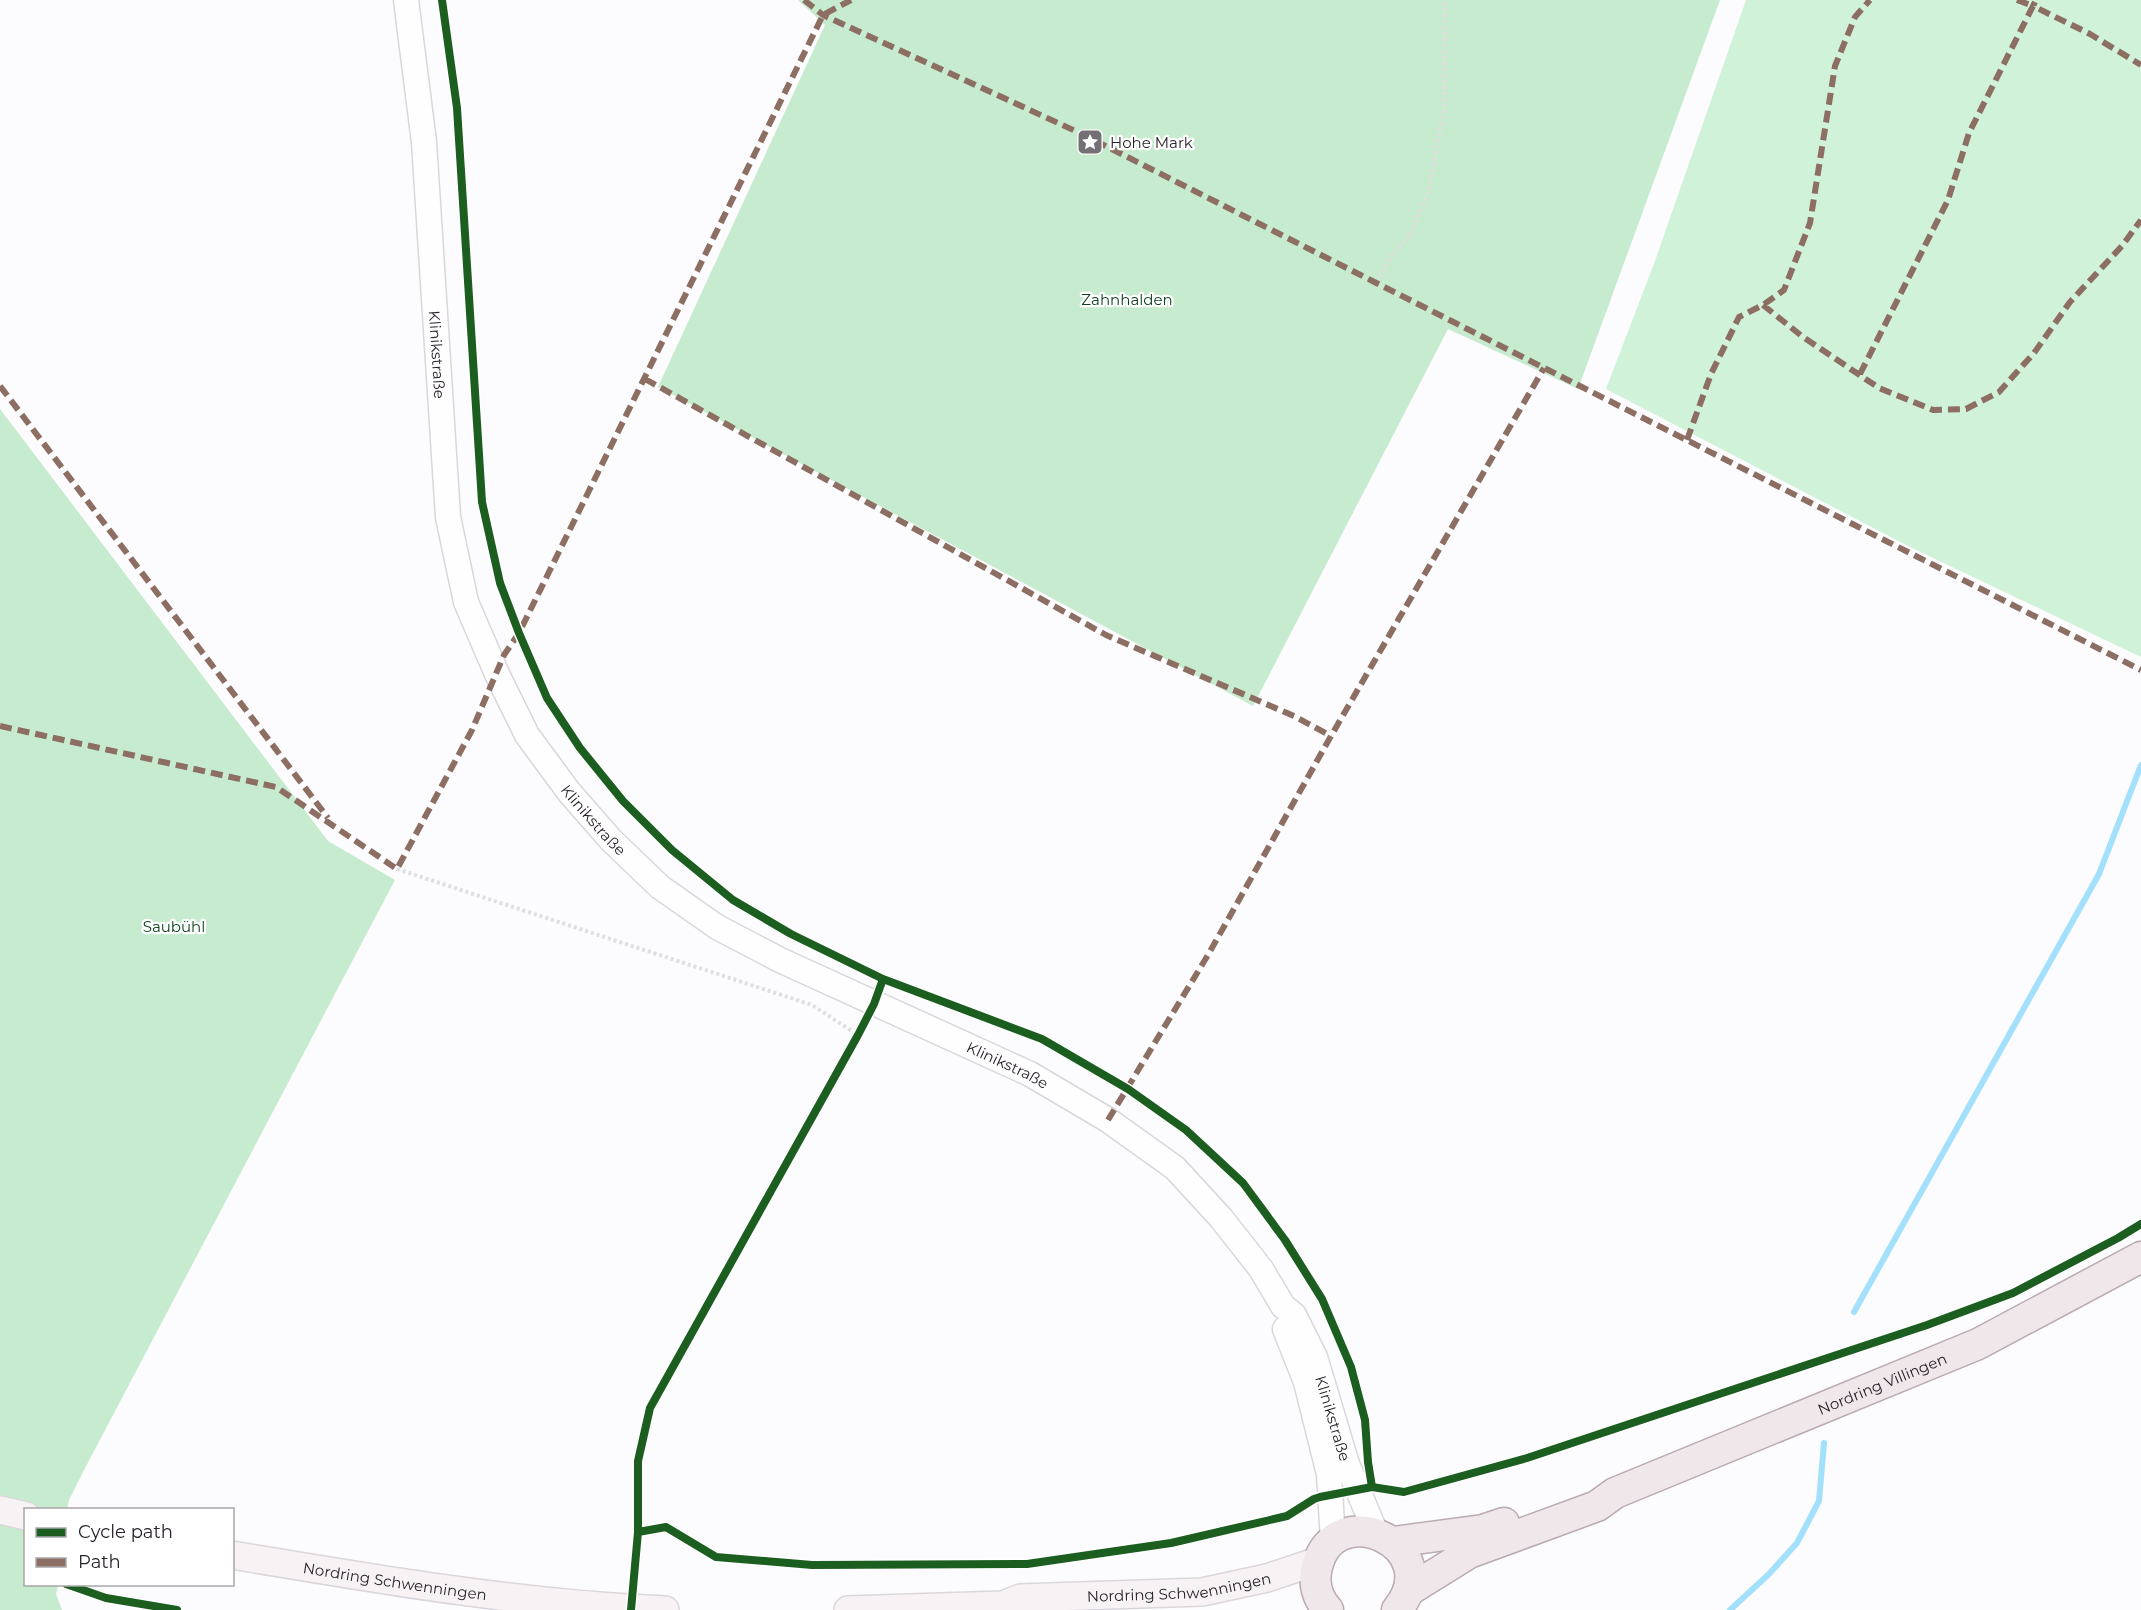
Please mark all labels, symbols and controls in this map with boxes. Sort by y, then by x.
place icon: Hohe Mark [1075,127,1105,157]
place label: Hohe Mark [1110,133,1193,152]
park label: Zahnhalden [1081,290,1173,309]
street label: Klinikstraße [425,310,450,399]
street label: Klinikstraße [557,781,630,859]
park label: Saubühl [143,917,205,936]
street label: Klinikstraße [964,1037,1052,1092]
street label: Nordring Villingen [1815,1348,1949,1418]
street label: Klinikstraße [1312,1373,1355,1463]
legend [24,1508,234,1586]
text: Cycle path [78,1521,173,1543]
text: Path [78,1551,121,1573]
street label: Nordring Schwenningen [302,1557,488,1604]
street label: Nordring Schwenningen [1086,1568,1273,1605]

